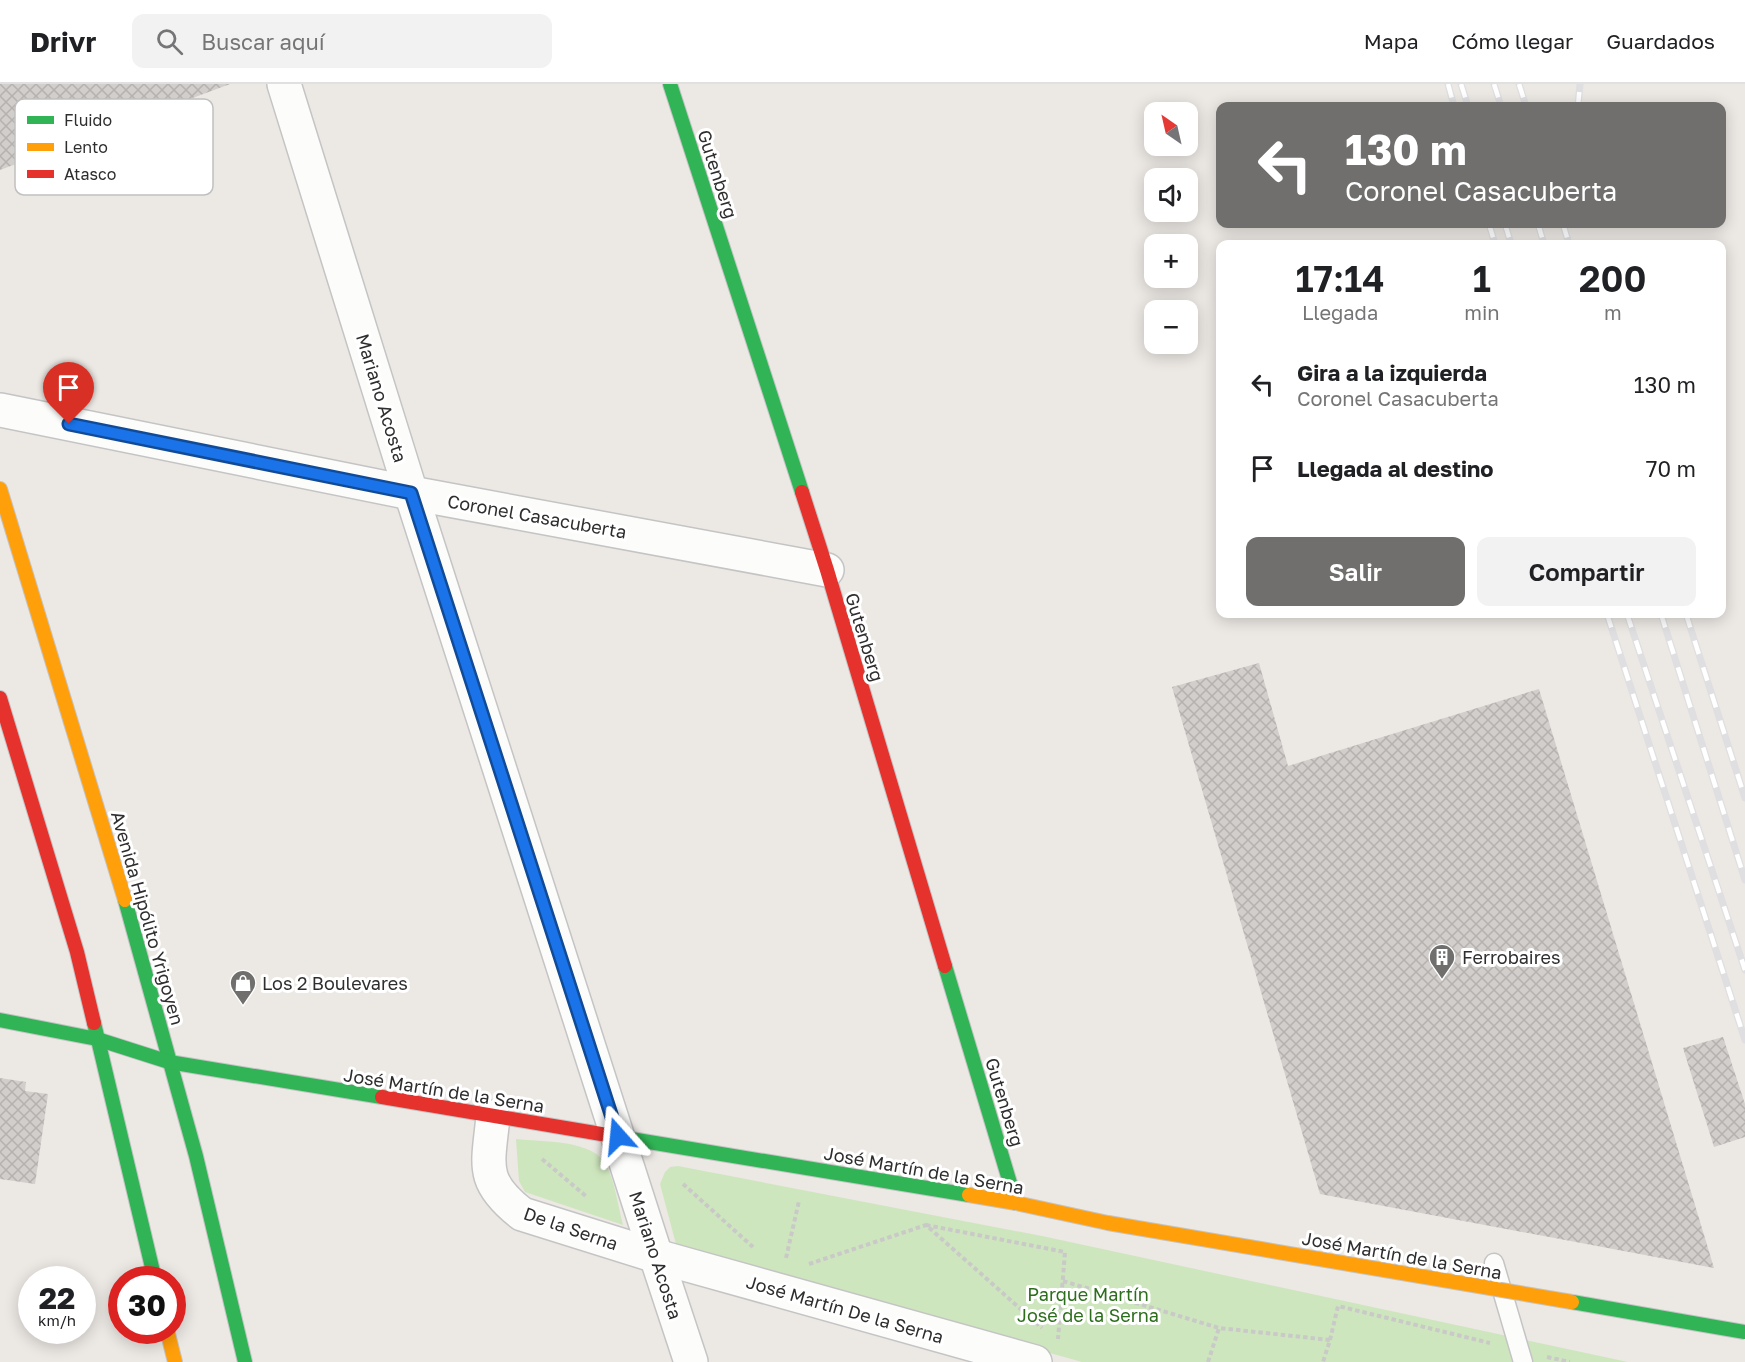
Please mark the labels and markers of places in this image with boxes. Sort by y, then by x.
pin [43,362,94,424]
building icon: Ferrobaires [1427,942,1457,980]
place label: Ferrobaires [1462,946,1561,968]
shop icon: Los 2 Boulevares [228,968,258,1006]
place label: Los 2 Boulevares [262,972,408,994]

